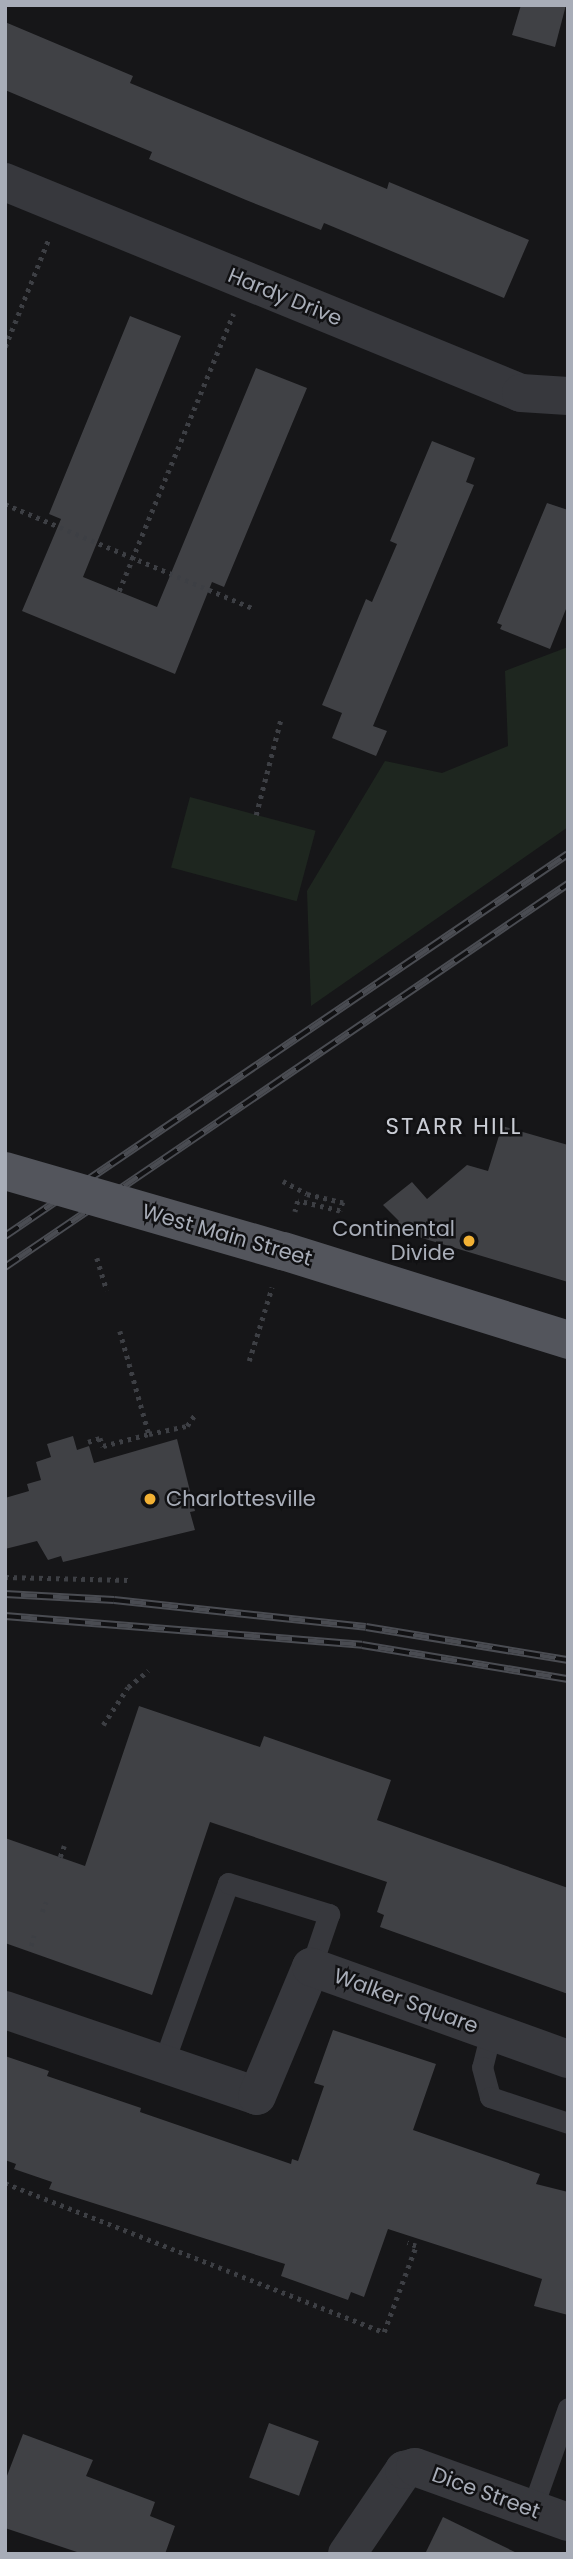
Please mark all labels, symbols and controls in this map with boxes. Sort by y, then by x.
street label: Hardy Drive [224,263,346,331]
district label: STARR HILL [387,1112,521,1140]
street label: West Main Street [139,1199,315,1271]
place label: Continental Divide [332,1216,455,1266]
marker: Continental Divide [461,1233,477,1249]
place label: Charlottesville [166,1486,316,1512]
marker: Charlottesville [140,1489,160,1509]
street label: Walker Square [330,1963,482,2039]
street label: Dice Street [429,2462,543,2524]

